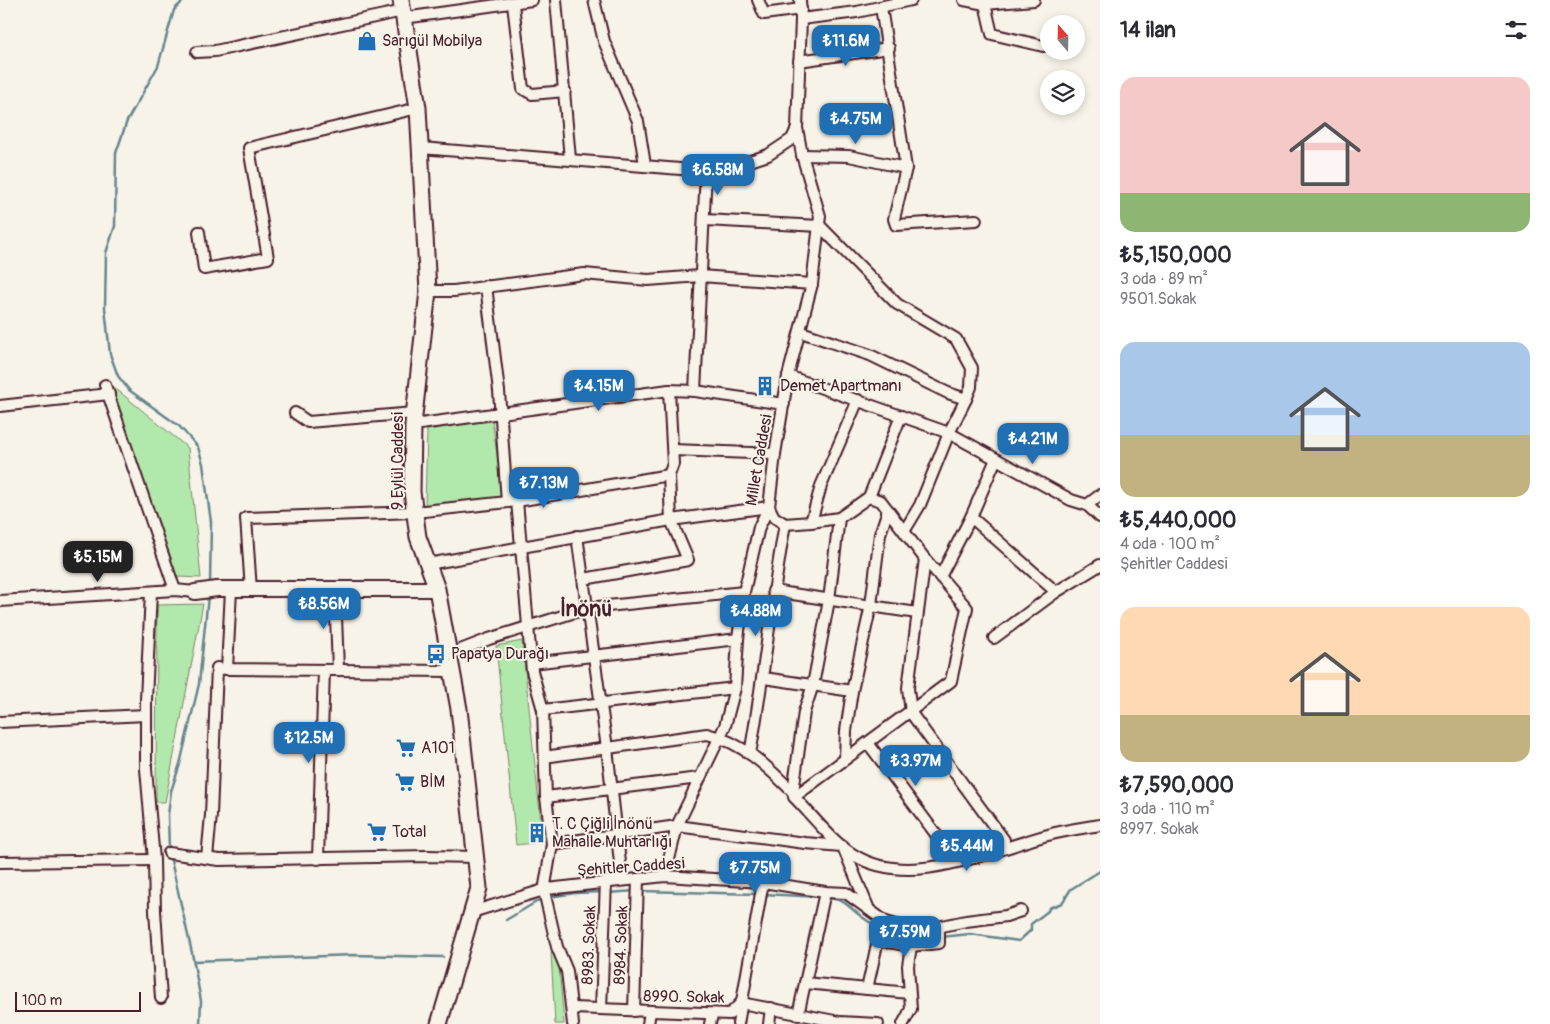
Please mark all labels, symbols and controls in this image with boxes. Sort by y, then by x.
north arrow [1040,15,1085,60]
map controls [1040,15,1085,115]
icon: filters [1502,16,1530,44]
text: 14 ilan [1120,17,1176,44]
pin: ₺11.6M [805,24,887,67]
shop icon: Sarıgül Mobilya [356,30,378,52]
place label: Sarıgül Mobilya [382,31,482,51]
text: ₺11.6M [823,31,869,51]
button: layers [1040,70,1085,115]
pin: ₺4.75M [815,102,897,145]
text: ₺4.75M [830,109,882,129]
icon: home [1280,109,1370,199]
pin: ₺6.58M [677,154,759,196]
text: ₺6.58M [693,160,743,180]
text: ₺5,150,000 [1120,242,1232,269]
text: 3 oda · 89 m² [1120,269,1208,289]
text: 9501.Sokak [1120,289,1196,309]
pin: ₺4.15M [558,370,640,412]
icon: home [1280,374,1370,464]
building icon: Demet Apartmanı [754,375,776,397]
text: ₺4.15M [575,376,623,396]
place label: Demet Apartmanı [780,376,902,396]
street label: 9 Eylül Caddesi [388,412,408,510]
street label: Millet Caddesi [741,412,777,507]
pin: ₺4.21M [992,422,1074,465]
text: ₺4.21M [1008,429,1058,449]
pin: ₺7.13M [503,466,585,509]
text: ₺7.13M [520,473,568,493]
text: ₺5,440,000 [1120,507,1236,534]
text: 4 oda · 100 m² [1120,534,1220,554]
pin: ₺5.15M [57,540,139,583]
text: ₺5.15M [74,547,122,567]
text: Şehitler Caddesi [1120,554,1228,574]
pin: ₺8.56M [283,588,365,630]
text: ₺8.56M [299,594,349,614]
pin: ₺4.88M [715,594,797,637]
district label: İnönü [560,596,612,623]
text: ₺4.88M [731,601,781,621]
icon: home [1280,639,1370,729]
bus stop icon: Papatya Durağı [425,643,447,665]
place label: Papatya Durağı [451,644,549,664]
pin: ₺12.5M [268,722,350,764]
text: ₺12.5M [285,728,333,748]
supermarket icon: A101 [395,737,417,759]
place label: A101 [421,738,455,758]
pin: ₺3.97M [875,744,957,787]
text: ₺3.97M [891,751,941,771]
supermarket icon: BİM [394,771,416,793]
place label: BİM [420,772,445,792]
text: ₺7,590,000 [1120,772,1234,799]
text: 3 oda · 110 m² [1120,799,1215,819]
place label: T. C Çiğli İnönü Mahalle Muhtarlığı [552,814,672,852]
text: 8997. Sokak [1120,819,1199,839]
supermarket icon: Total [366,821,388,843]
place label: Total [392,822,426,842]
building icon: T. C Çiğli İnönü Mahalle Muhtarlığı [526,822,548,844]
pin: ₺5.44M [926,830,1008,872]
text: ₺5.44M [941,836,993,856]
pin: ₺7.75M [714,852,796,894]
street label: Şehitler Caddesi [577,853,686,881]
text: ₺7.75M [730,858,780,878]
street label: 8983. Sokak [578,905,600,985]
street label: 8984. Sokak [610,905,632,985]
pin: ₺7.59M [864,916,946,958]
text: ₺7.59M [880,922,930,942]
street label: 8990. Sokak [643,986,725,1008]
scale bar [15,989,141,1012]
text: 100 m [22,992,62,1009]

